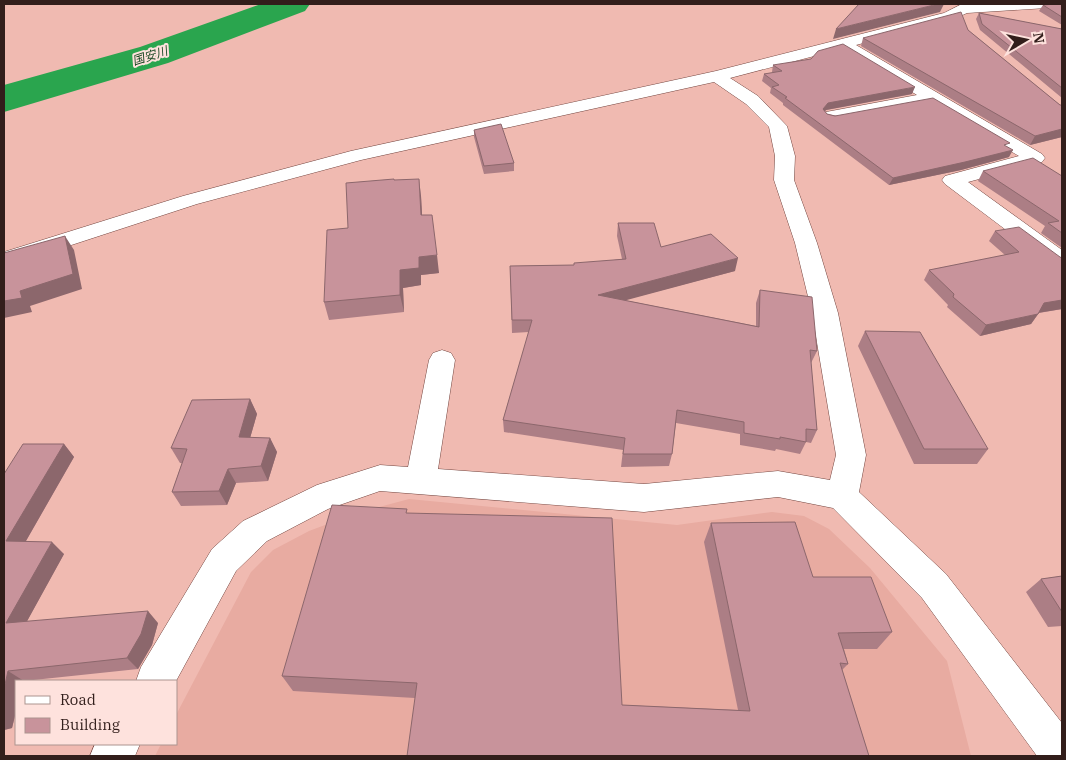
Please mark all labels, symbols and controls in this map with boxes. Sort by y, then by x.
north arrow [1001,15,1051,65]
text: N [1029,31,1049,45]
water label: 国安川 [130,42,171,68]
legend [15,680,178,745]
text: Road [60,690,96,709]
text: Building [60,715,120,734]

